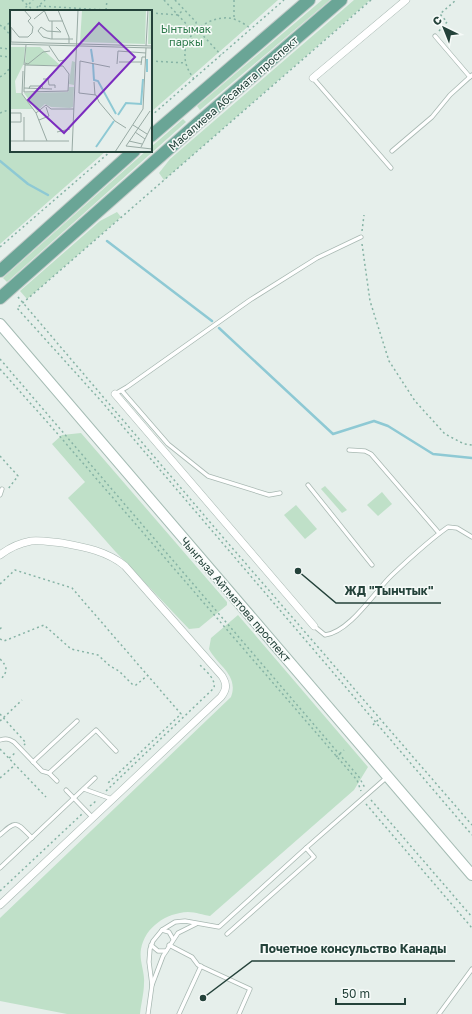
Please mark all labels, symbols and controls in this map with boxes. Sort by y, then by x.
north arrow [424,8,464,48]
inset map [10,10,152,152]
text: С [430,13,444,28]
park label: Ынтымак паркы [161,22,212,48]
street label: Масалиева Абсамата проспект [166,33,301,153]
street label: Чынгыза Айтматова проспект [178,534,294,665]
callout: ЖД "Тынчтык" [336,579,441,603]
text: ЖД "Тынчтык" [345,583,433,598]
callout: Почетное консульство Канады [252,937,455,961]
text: Почетное консульство Канады [260,941,446,956]
scale bar [336,980,405,1006]
text: 50 m [342,986,370,1001]

